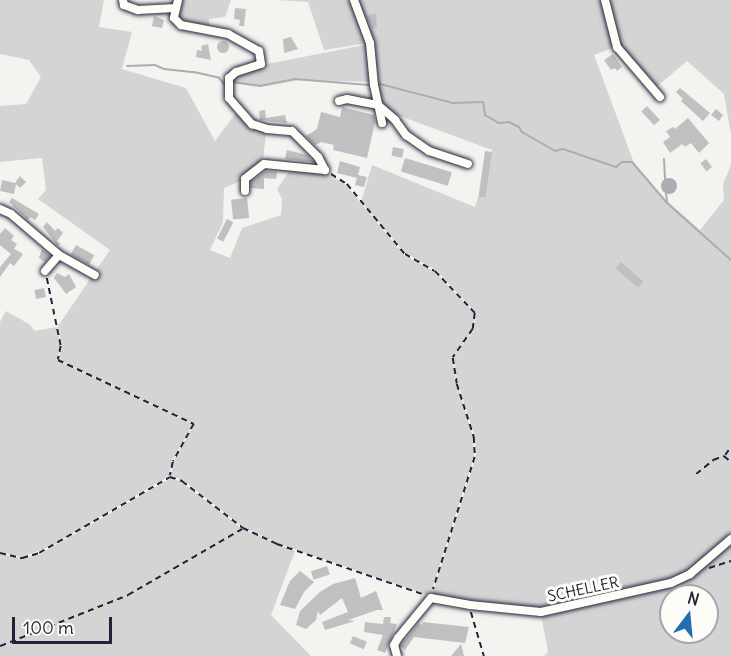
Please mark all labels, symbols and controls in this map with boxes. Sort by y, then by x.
street label: SCHELLER [546,573,620,605]
north arrow [659,584,719,644]
text: N [685,587,701,610]
scale bar [15,605,116,643]
text: 100 m [23,616,74,639]

